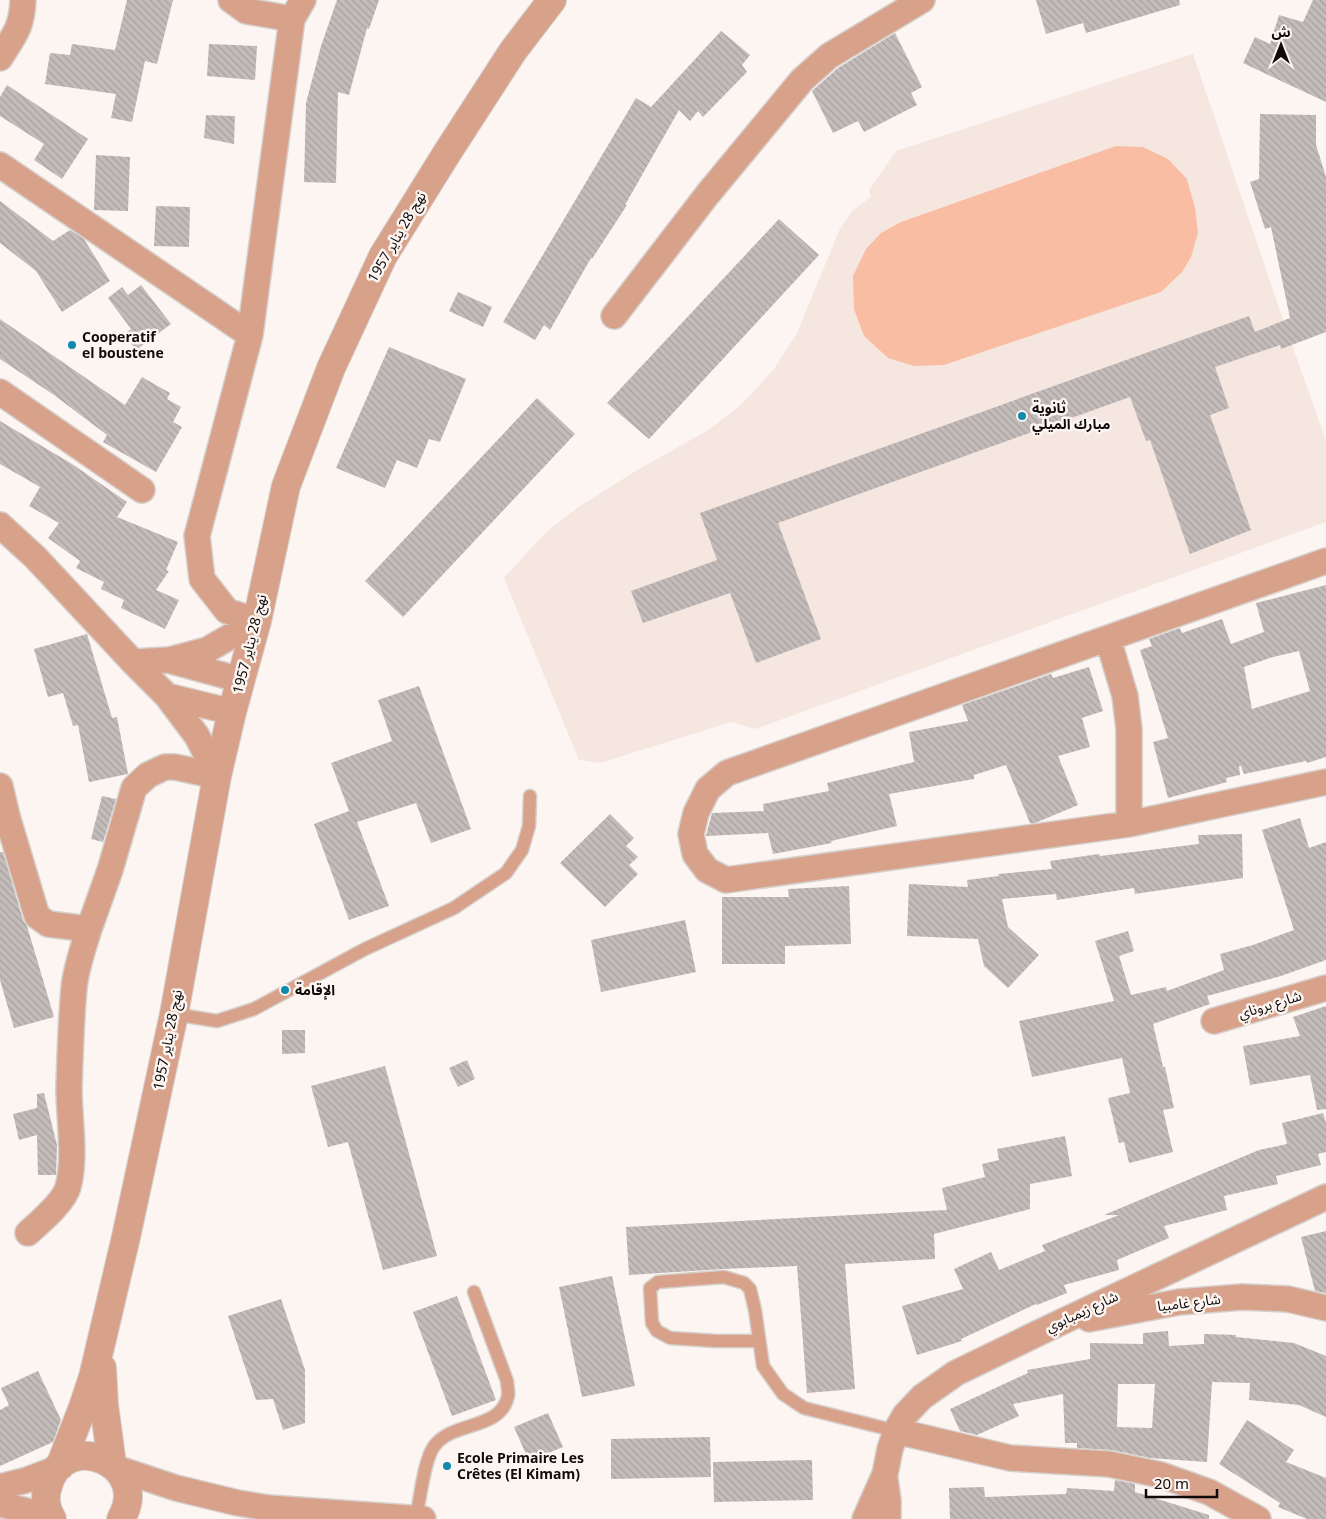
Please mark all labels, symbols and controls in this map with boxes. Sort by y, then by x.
text: ش [1271,18,1291,47]
north arrow [1256,20,1306,70]
street label: نهج 28 يناير 1957 [359,185,435,288]
place label: Cooperatif el boustene [82,323,164,368]
marker: Cooperatif el boustene [66,339,78,351]
place label: ثانوية مبارك الميلي [1032,394,1110,439]
marker: ثانوية مبارك الميلي [1016,410,1028,422]
street label: نهج 28 يناير 1957 [224,591,276,697]
place label: الإقامة [295,976,335,1005]
street label: شارع بروناي [1235,982,1305,1028]
marker: الإقامة [279,984,291,996]
street label: نهج 28 يناير 1957 [144,987,192,1093]
street label: شارع زيمبابوي [1041,1282,1123,1342]
street label: شارع غامبيا [1156,1285,1222,1321]
place label: Ecole Primaire Les Crêtes (El Kimam) [457,1444,584,1489]
marker: Ecole Primaire Les Crêtes (El Kimam) [441,1460,453,1472]
scale bar [1146,1466,1217,1498]
text: 20 m [1154,1468,1189,1500]

